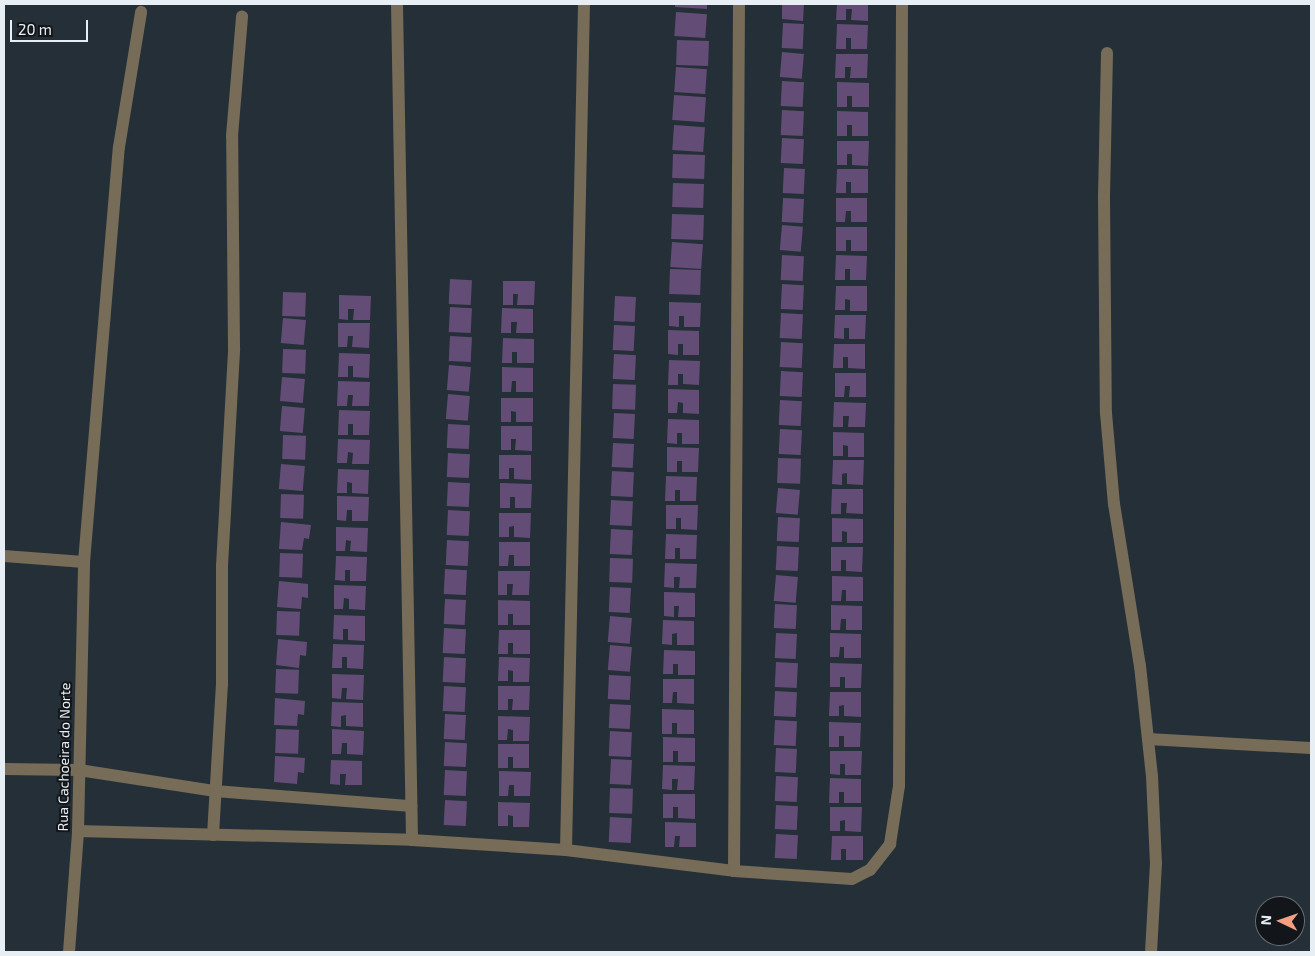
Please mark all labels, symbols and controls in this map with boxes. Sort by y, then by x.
scale bar [12,10,90,42]
text: 20 m [18,20,52,38]
street label: Rua Cachoeira do Norte [54,682,74,832]
north arrow [1255,896,1305,946]
text: N [1257,915,1274,926]

